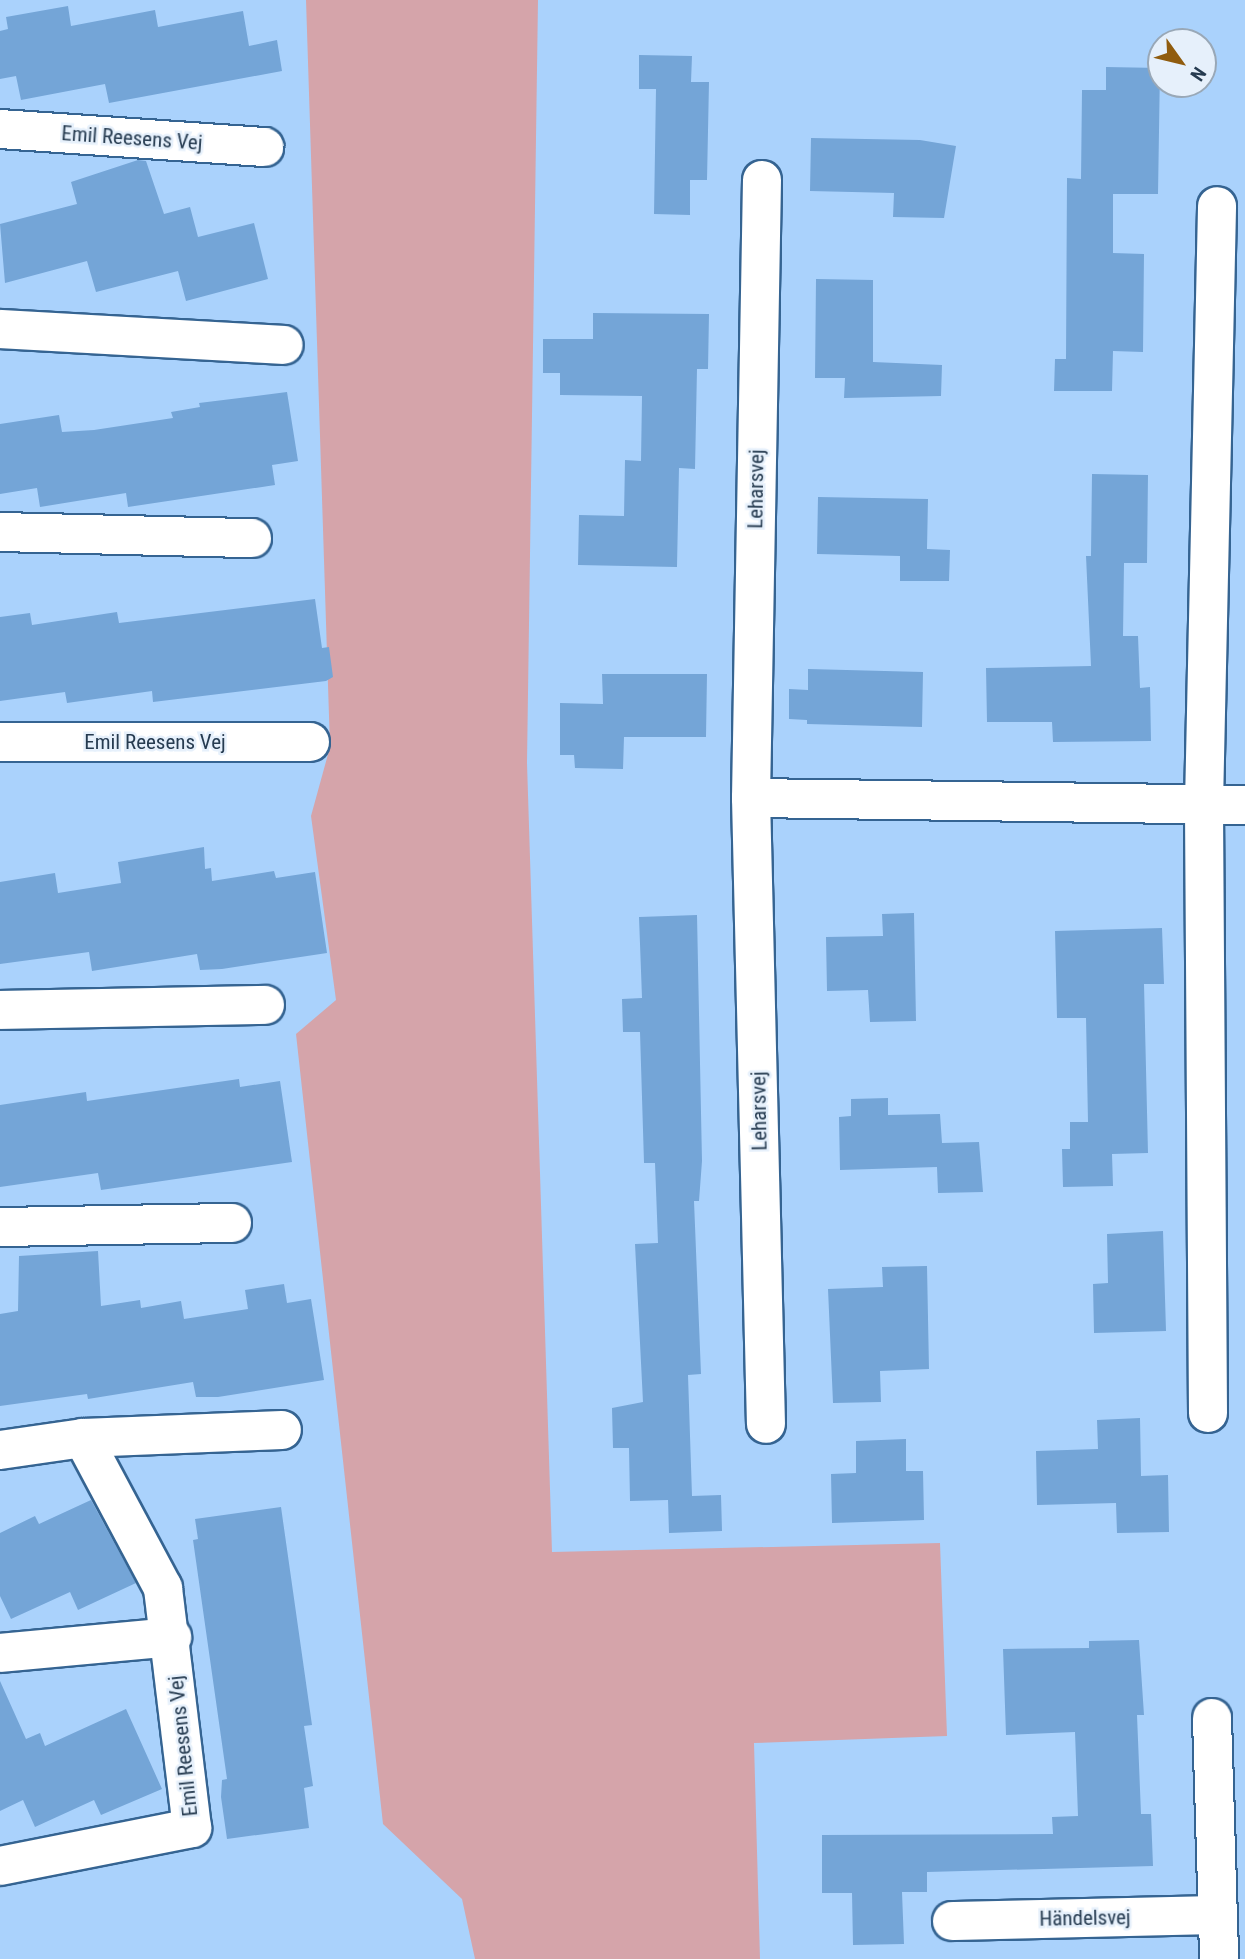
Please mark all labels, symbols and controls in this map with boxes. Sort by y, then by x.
north arrow [1147,28,1217,98]
text: N [1185,63,1211,85]
street label: Emil Reesens Vej [61,120,203,156]
street label: Leharsvej [743,449,769,529]
street label: Emil Reesens Vej [84,729,226,755]
street label: Leharsvej [746,1071,772,1151]
street label: Emil Reesens Vej [163,1674,203,1818]
street label: Händelsvej [1039,1905,1131,1931]

